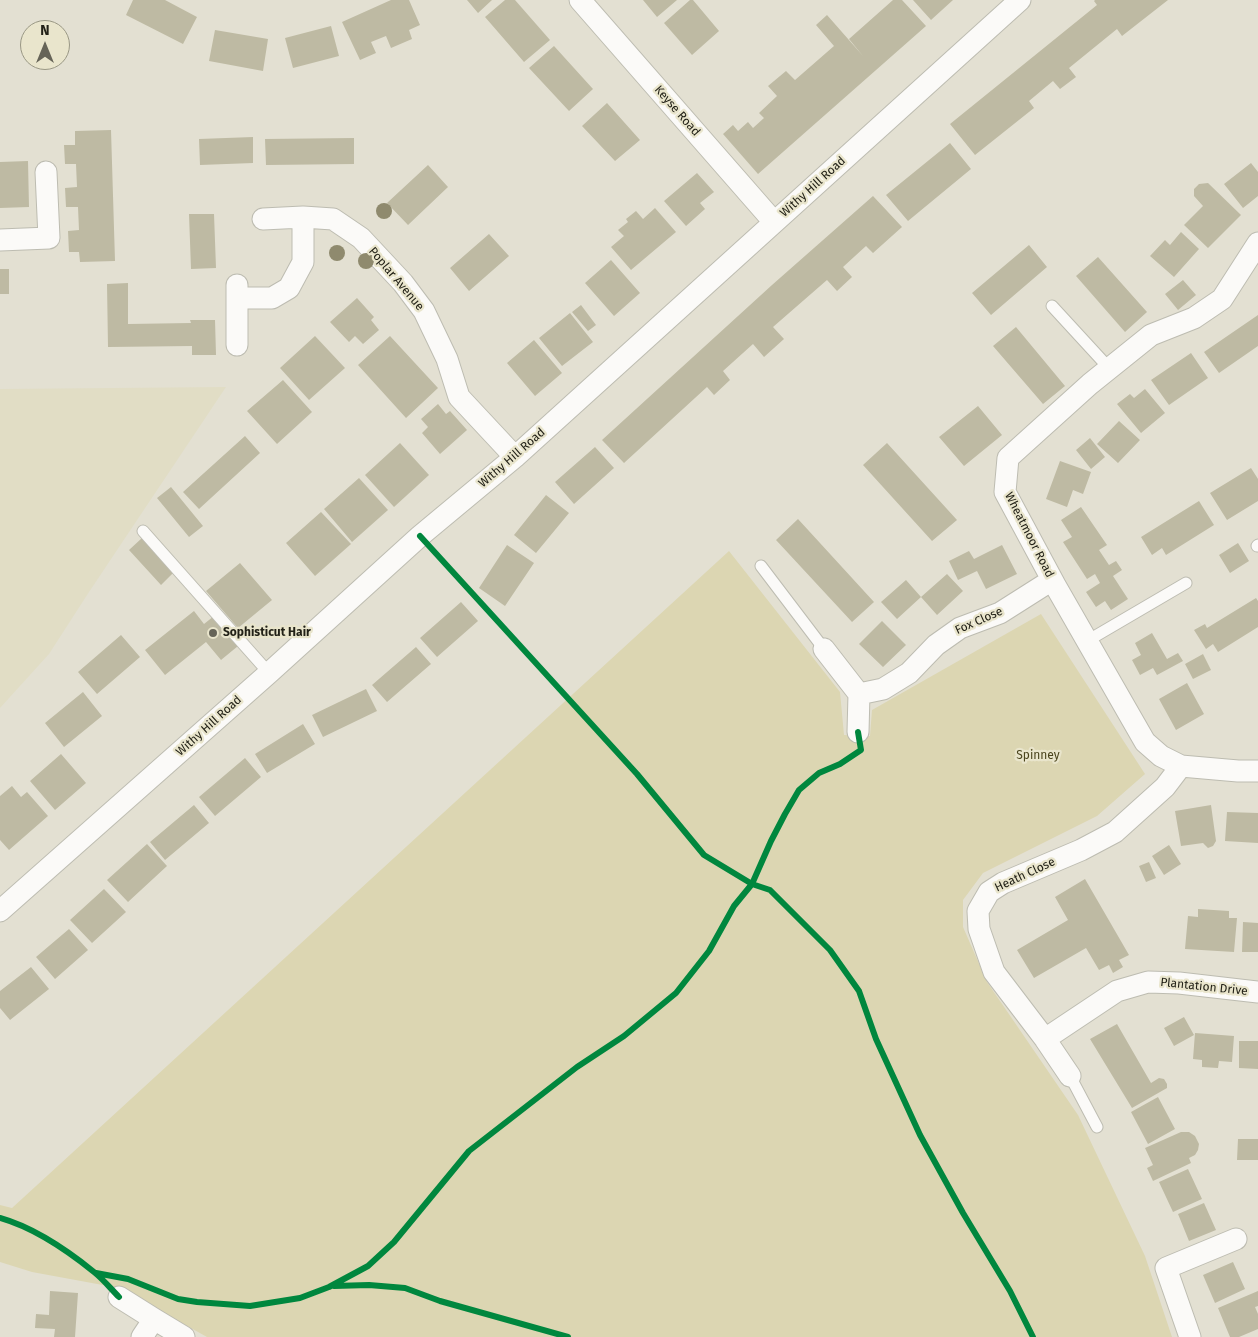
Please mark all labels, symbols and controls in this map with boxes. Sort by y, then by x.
north arrow [20,20,70,70]
text: N [40,22,50,39]
street label: Keyse Road [651,83,703,139]
street label: Withy Hill Road [777,154,849,220]
street label: Poplar Avenue [365,244,427,314]
street label: Withy Hill Road [476,425,548,491]
street label: Wheatmoor Road [1001,490,1057,580]
street label: Fox Close [953,604,1005,638]
place label: Sophisticut Hair [223,626,311,640]
marker: Sophisticut Hair [207,627,219,639]
street label: Withy Hill Road [173,693,245,759]
park label: Spinney [1016,749,1060,763]
street label: Heath Close [993,855,1057,895]
street label: Plantation Drive [1160,975,1248,999]

